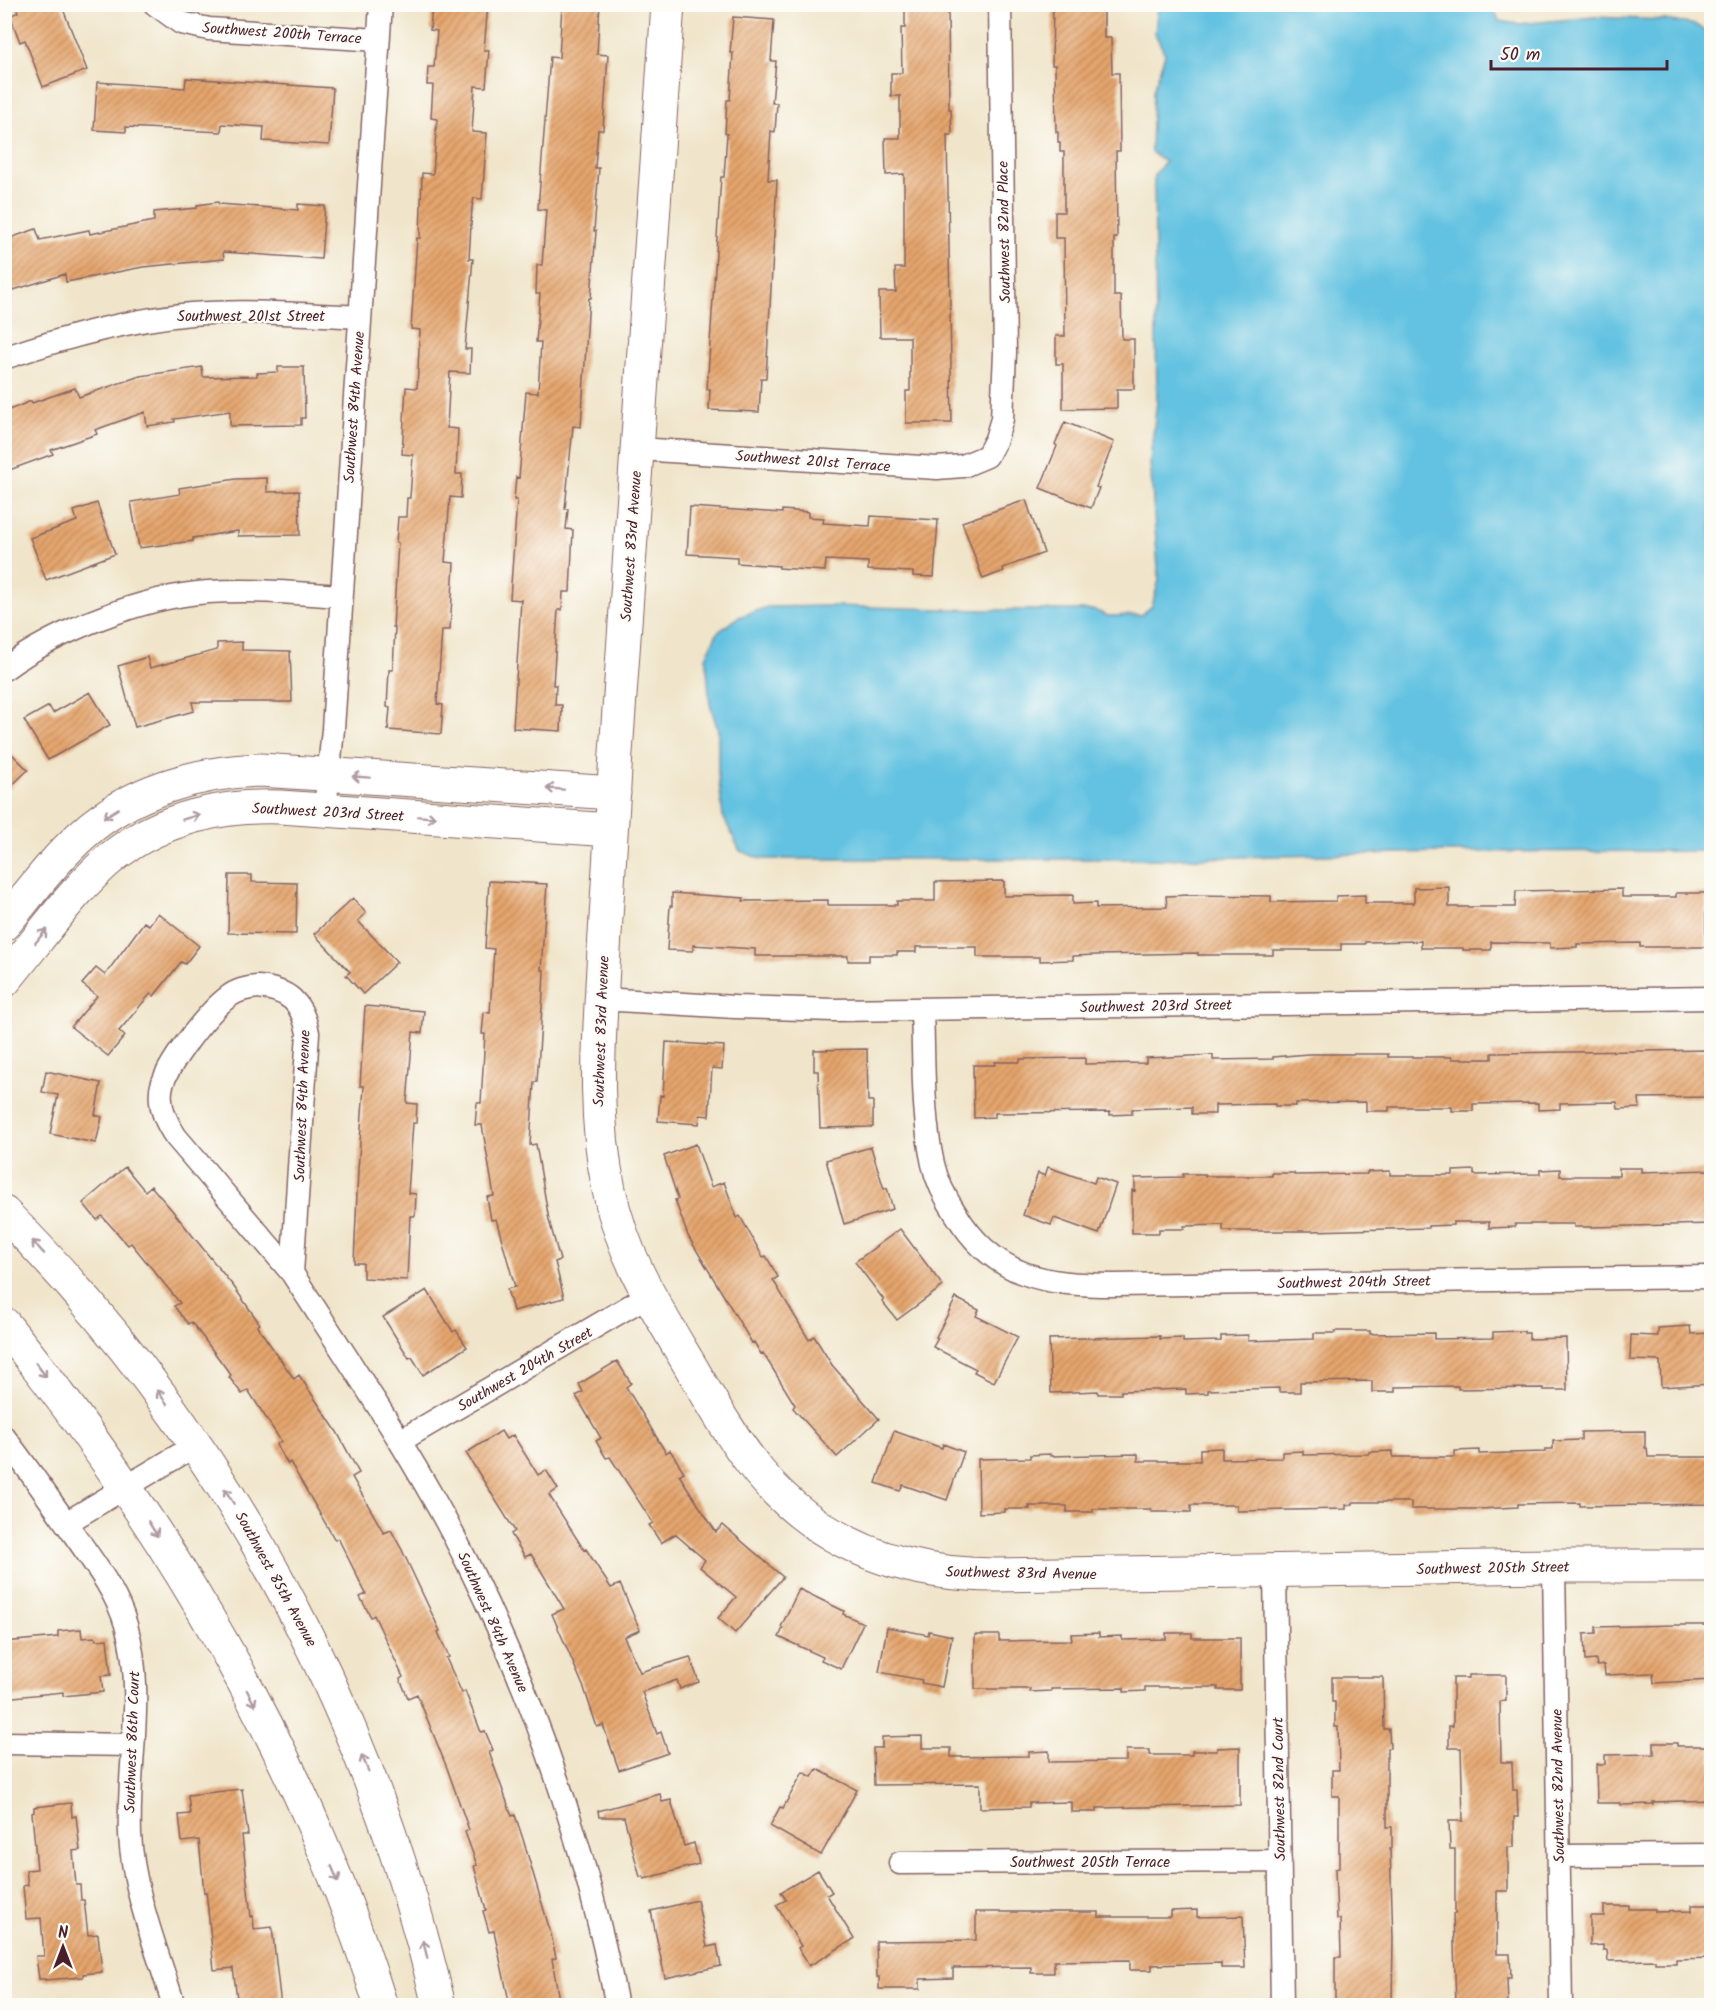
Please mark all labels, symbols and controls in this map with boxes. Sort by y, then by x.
street label: Southwest 200th Terrace [201,16,363,52]
scale bar [1491,33,1666,71]
text: 50 m [1500,41,1540,70]
street label: Southwest 82nd Place [992,160,1018,303]
street label: Southwest 201st Street [177,305,325,329]
street label: Southwest 84th Avenue [338,330,372,484]
street label: Southwest 201st Terrace [735,445,891,479]
street label: Southwest 83rd Avenue [615,470,649,622]
one-way arrow [351,772,371,783]
one-way arrow [546,784,566,795]
street label: Southwest 203rd Street [251,797,405,829]
one-way arrow [103,808,120,820]
one-way arrow [181,811,200,822]
one-way arrow [416,812,436,823]
one-way arrow [35,928,48,944]
street label: Southwest 83rd Avenue [587,955,617,1107]
street label: Southwest 203rd Street [1080,994,1232,1020]
street label: Southwest 84th Avenue [288,1029,318,1183]
one-way arrow [31,1240,45,1255]
street label: Southwest 204th Street [1277,1270,1431,1296]
street label: Southwest 204th Street [453,1321,598,1419]
one-way arrow [34,1362,47,1378]
one-way arrow [156,1389,169,1405]
one-way arrow [223,1488,235,1505]
street label: Southwest 85th Avenue [228,1507,323,1652]
one-way arrow [146,1521,159,1538]
street label: Southwest 84th Avenue [450,1548,534,1697]
street label: Southwest 205th Street [1416,1556,1570,1582]
street label: Southwest 83rd Avenue [945,1561,1097,1587]
street label: Southwest 86th Court [119,1671,147,1813]
one-way arrow [245,1689,257,1706]
street label: Southwest 82nd Avenue [1546,1708,1572,1863]
street label: Southwest 82nd Court [1267,1717,1293,1861]
one-way arrow [358,1755,369,1773]
street label: Southwest 205th Terrace [1010,1851,1170,1875]
one-way arrow [330,1864,341,1882]
north arrow [33,1917,93,1977]
text: N [58,1921,68,1946]
one-way arrow [419,1939,431,1958]

